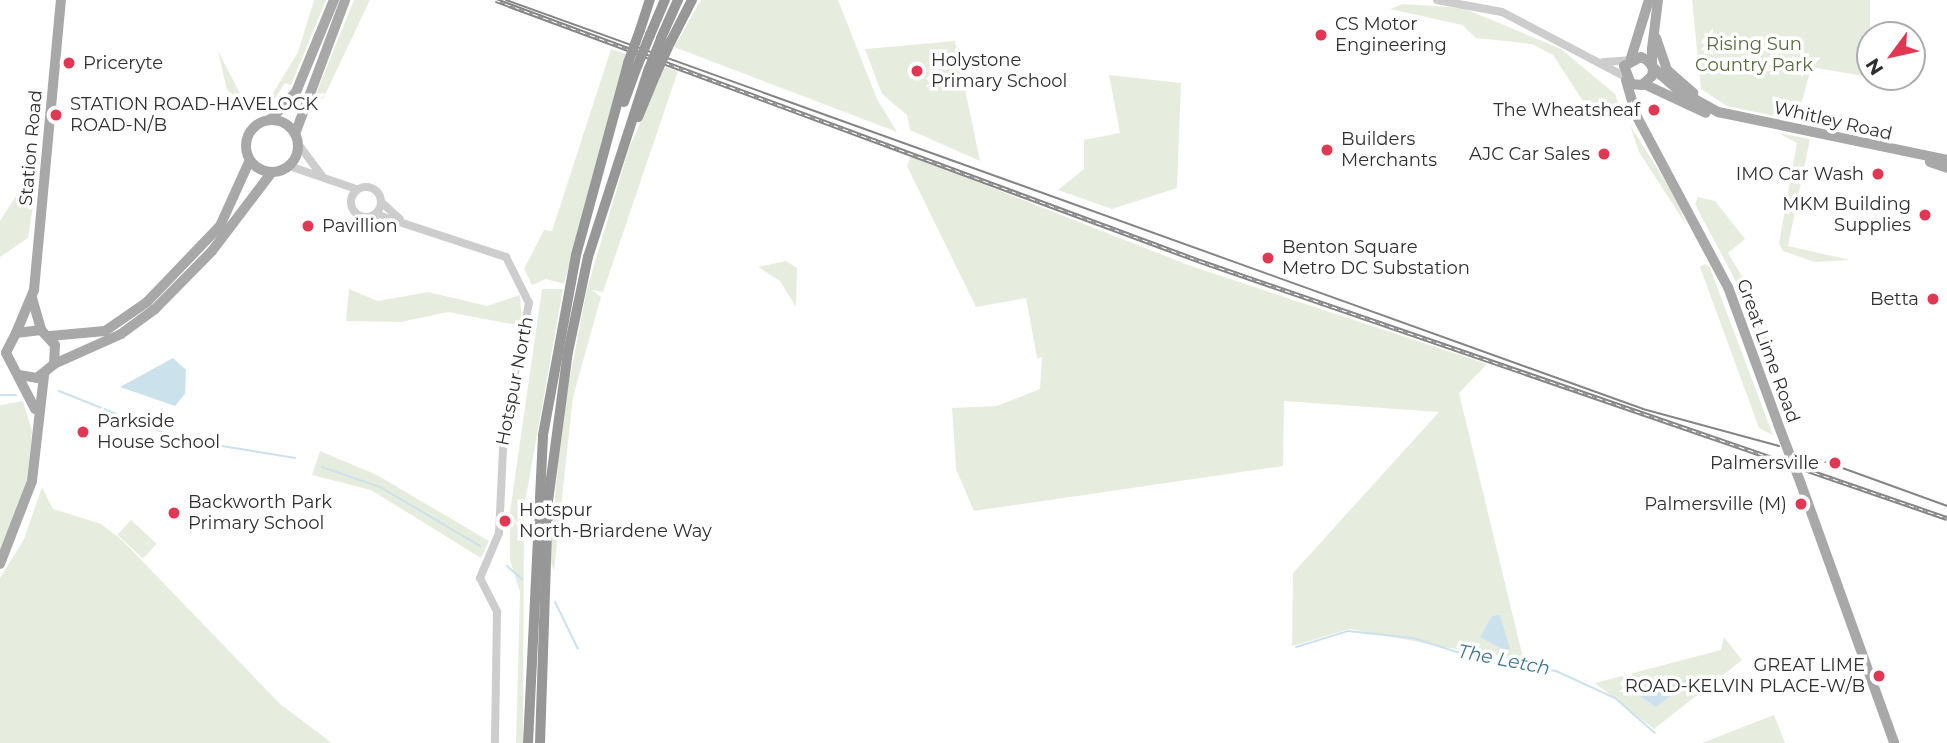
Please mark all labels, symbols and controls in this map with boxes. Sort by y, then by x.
place label: CS Motor Engineering [1335,14,1447,56]
north arrow [1856,21,1926,91]
marker: CS Motor Engineering [1313,27,1329,43]
park label: Rising Sun Country Park [1695,34,1813,76]
place label: Holystone Primary School [931,50,1067,92]
place label: Priceryte [83,52,163,74]
text: N [1861,54,1888,79]
marker: Priceryte [61,55,77,71]
marker: Holystone Primary School [909,63,925,79]
street label: Station Road [15,89,47,207]
place label: STATION ROAD-HAVELOCK ROAD-N/B [70,94,318,136]
street label: Whitley Road [1772,97,1894,145]
place label: The Wheatsheaf [1493,99,1640,121]
marker: The Wheatsheaf [1646,102,1662,118]
marker: STATION ROAD-HAVELOCK ROAD-N/B [48,107,64,123]
place label: Builders Merchants [1341,129,1437,172]
marker: Builders Merchants [1319,142,1335,158]
place label: AJC Car Sales [1469,143,1590,165]
marker: AJC Car Sales [1596,146,1612,162]
place label: IMO Car Wash [1736,163,1864,185]
marker: IMO Car Wash [1870,166,1886,182]
place label: MKM Building Supplies [1782,194,1911,236]
marker: MKM Building Supplies [1917,207,1933,223]
place label: Pavillion [322,215,398,237]
marker: Pavillion [300,218,316,234]
place label: Benton Square Metro DC Substation [1282,237,1470,280]
marker: Benton Square Metro DC Substation [1260,250,1276,266]
street label: Great Lime Road [1732,276,1804,426]
place label: Betta [1870,288,1919,310]
marker: Betta [1925,291,1941,307]
street label: Hotspur North [492,315,538,447]
place label: Parkside House School [97,411,220,453]
marker: Parkside House School [75,424,91,440]
place label: Palmersville [1710,452,1819,474]
marker: Palmersville [1825,453,1845,473]
place label: Backworth Park Primary School [188,492,332,534]
place label: Palmersville (M) [1644,493,1787,515]
marker: Palmersville (M) [1793,496,1809,512]
place label: Hotspur North-Briardene Way [519,500,712,542]
marker: Backworth Park Primary School [166,505,182,521]
marker: Hotspur North-Briardene Way [497,513,513,529]
water label: The Letch [1456,640,1552,680]
place label: GREAT LIME ROAD-KELVIN PLACE-W/B [1625,655,1865,698]
marker: GREAT LIME ROAD-KELVIN PLACE-W/B [1871,668,1887,684]

